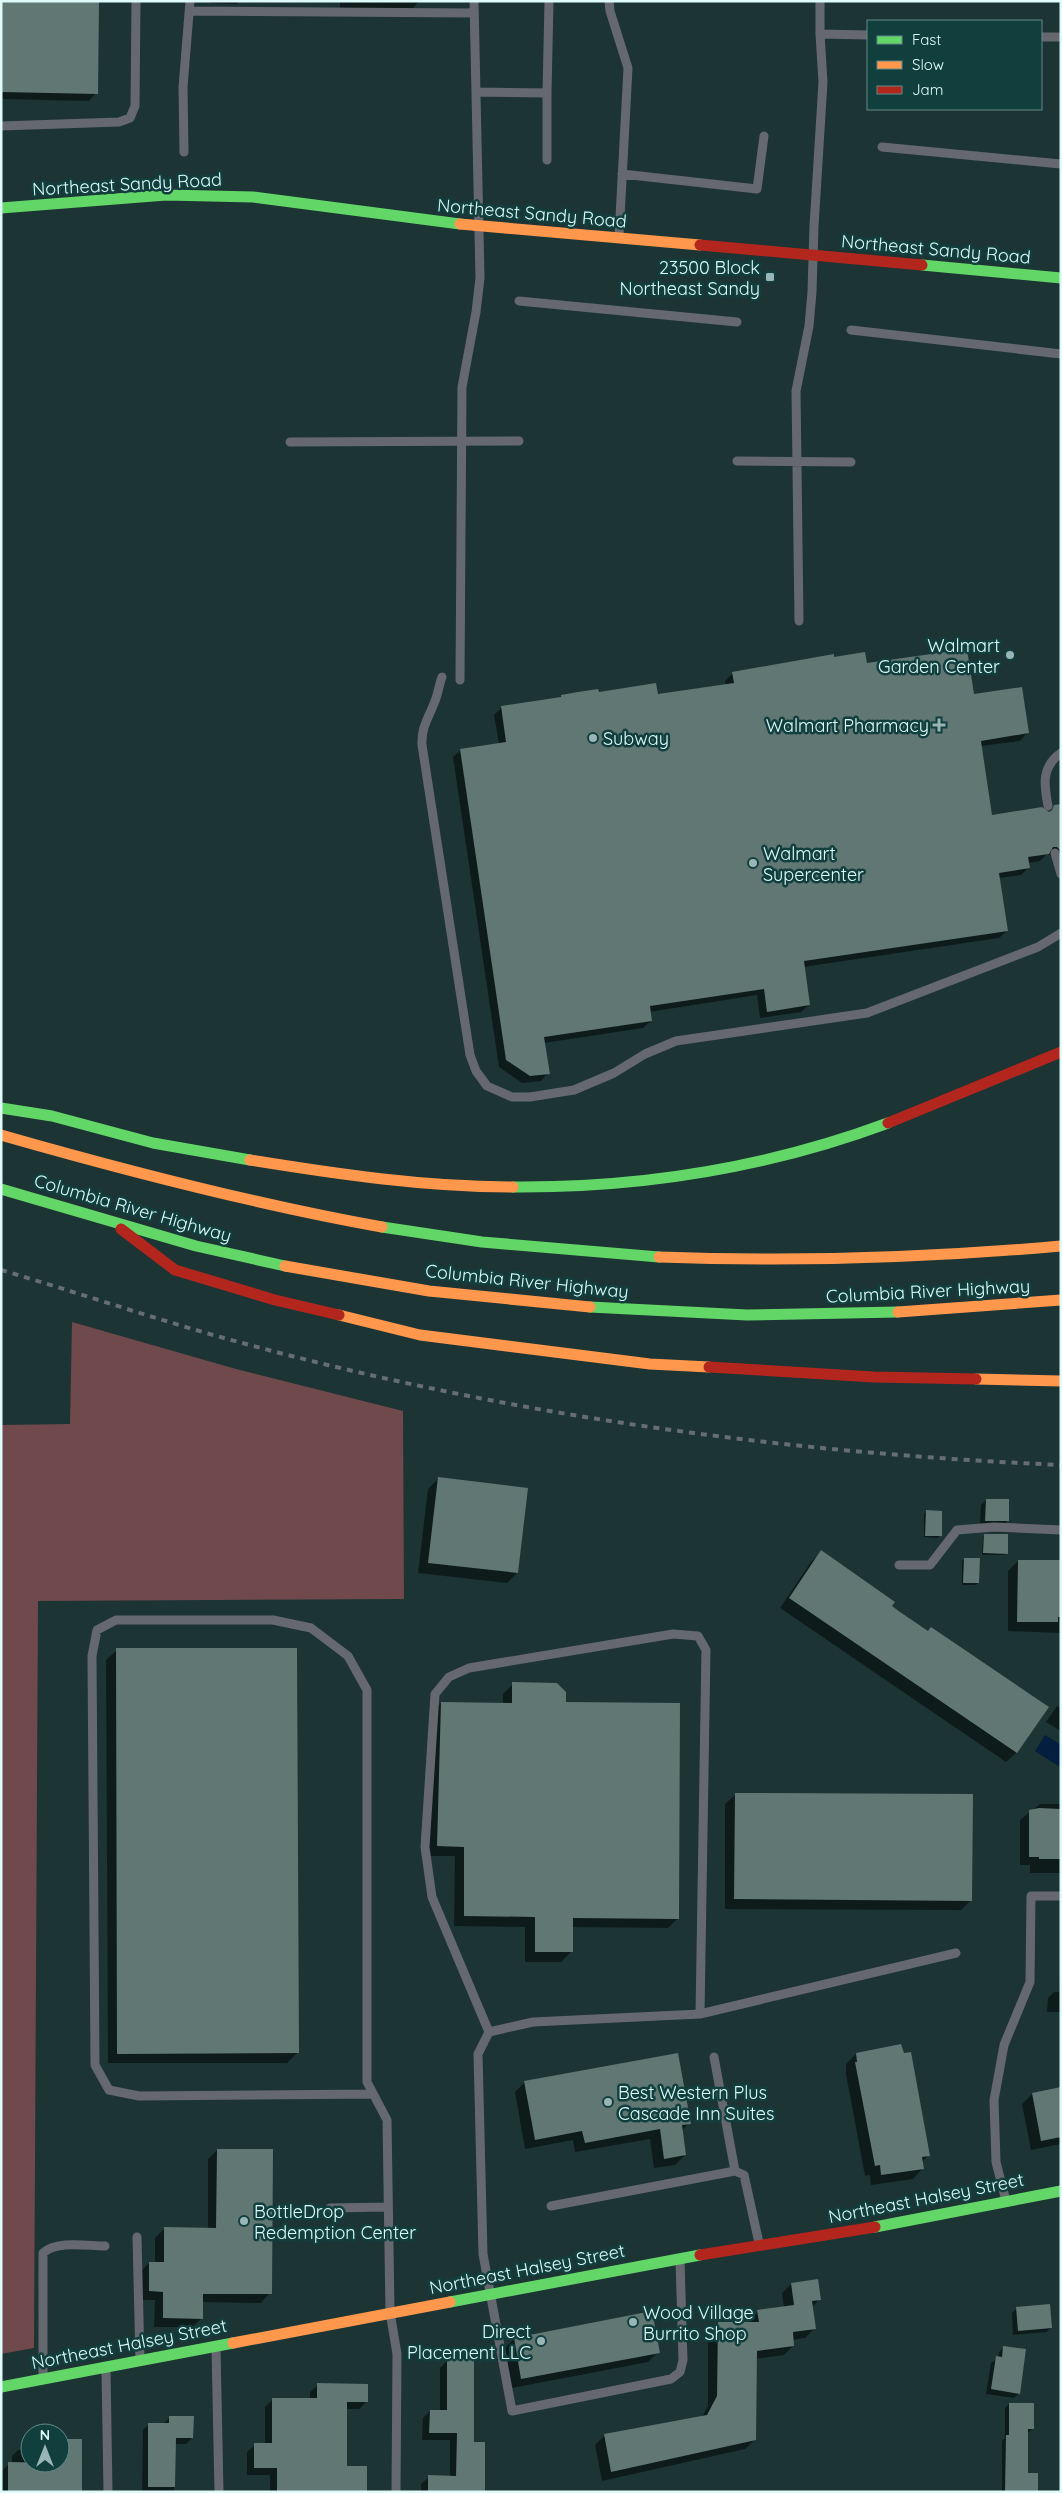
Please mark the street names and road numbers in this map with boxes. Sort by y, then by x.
street label: Northeast Sandy Road [32,168,222,200]
street label: Northeast Sandy Road [436,193,628,233]
street label: Northeast Sandy Road [840,229,1032,269]
street label: Columbia River Highway [32,1169,234,1247]
street label: Columbia River Highway [424,1259,630,1303]
street label: Columbia River Highway [825,1274,1031,1308]
street label: Northeast Halsey Street [826,2168,1026,2228]
street label: Northeast Halsey Street [427,2239,627,2299]
street label: Northeast Halsey Street [29,2314,229,2374]

